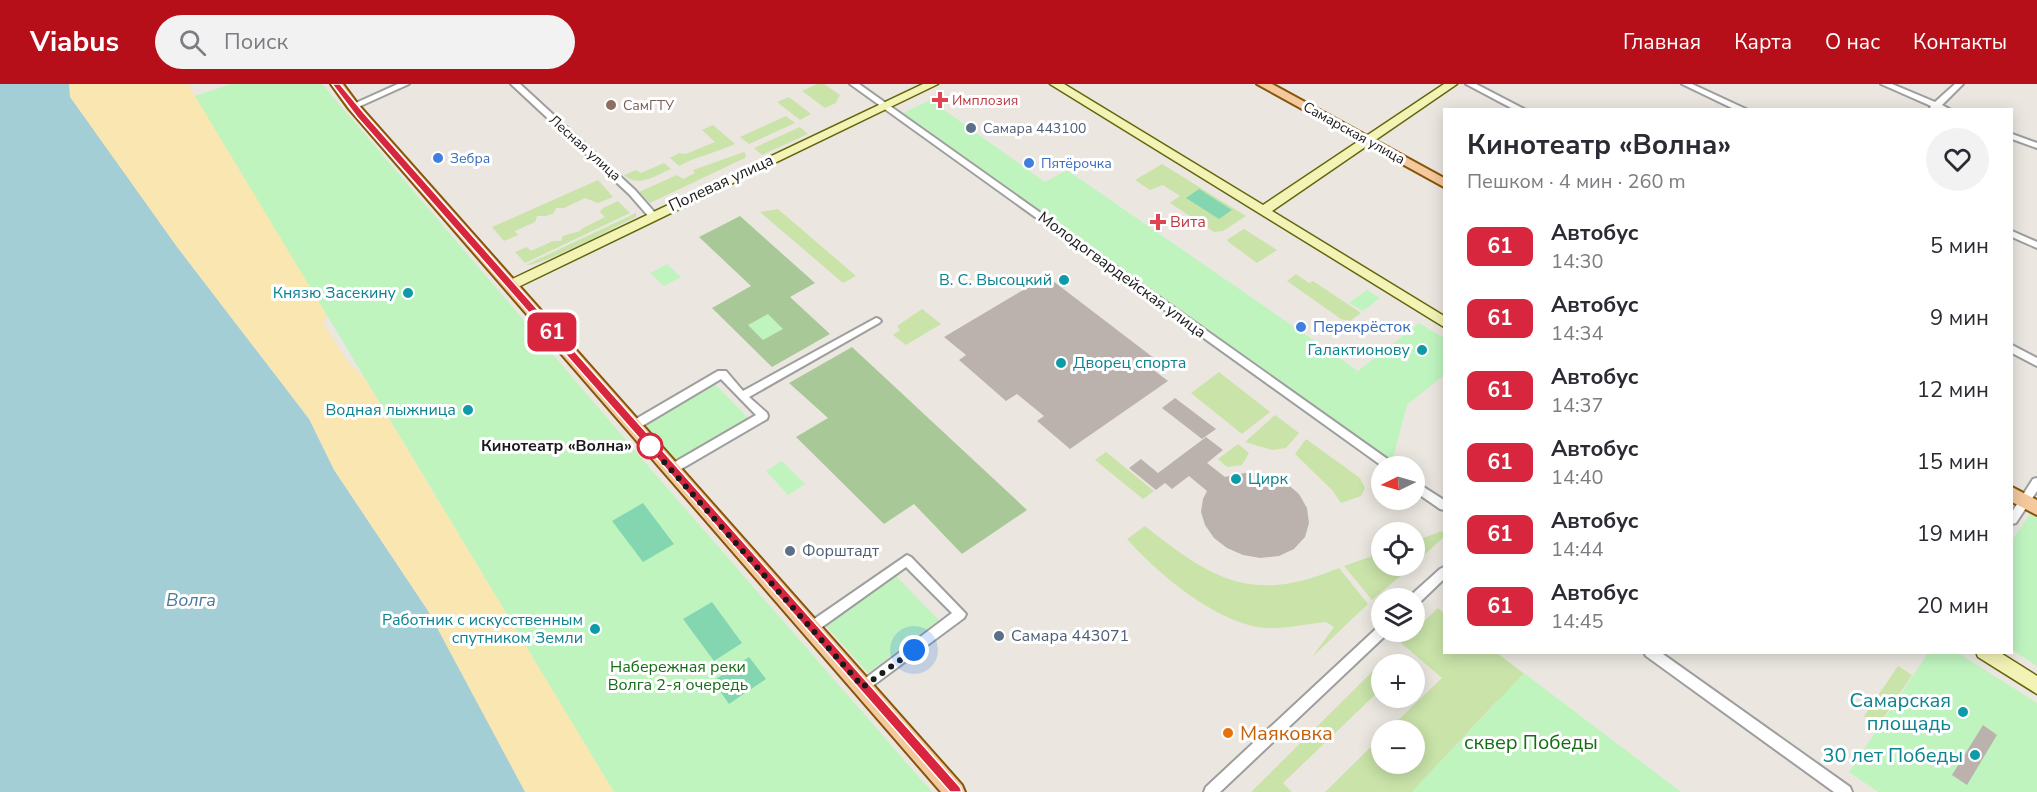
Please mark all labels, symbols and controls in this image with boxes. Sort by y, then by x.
search box [155,15,575,69]
text: Viabus [30,23,119,61]
icon: search [176,26,209,59]
text: Поиск [224,27,288,57]
text: Главная [1623,28,1701,56]
text: Карта [1734,28,1792,56]
text: О нас [1825,28,1880,56]
text: Контакты [1913,28,2007,56]
place label: Имплозия [952,91,1018,110]
marker: Имплозия [933,93,947,107]
place label: СамГТУ [623,96,675,115]
street label: Самарская улица [1300,97,1408,169]
marker: СамГТУ [604,98,618,112]
street label: Лесная улица [545,111,625,185]
place label: Самара 443100 [983,119,1086,138]
marker: Самара 443100 [964,121,978,135]
text: Кинотеатр «Волна» [1467,126,1731,164]
button: heart [1926,128,1989,191]
place label: Зебра [450,149,490,168]
street label: Полевая улица [665,149,777,217]
marker: Зебра [431,151,445,165]
place label: Пятёрочка [1041,154,1112,173]
marker: Пятёрочка [1022,156,1036,170]
text: Пешком · 4 мин · 260 m [1467,168,1686,195]
street label: Молодогвардейская улица [1034,207,1210,343]
place label: Вита [1170,211,1206,233]
marker: Вита [1151,215,1165,229]
text: Автобус [1551,218,1639,248]
text: 5 мин [1930,231,1989,261]
text: 61 [1487,232,1513,260]
text: 14:30 [1551,248,1604,275]
place label: В. С. Высоцкий [939,269,1052,291]
marker: В. С. Высоцкий [1057,273,1071,287]
place label: Князю Засекину [273,282,397,304]
marker: Князю Засекину [401,286,415,300]
text: Автобус [1551,290,1639,320]
text: 9 мин [1930,303,1989,333]
text: 61 [1487,304,1513,332]
line badge: 61 [525,312,579,352]
place label: Перекрёсток [1313,316,1411,338]
text: 61 [539,318,565,346]
marker: Перекрёсток [1294,320,1308,334]
text: 14:34 [1551,320,1604,347]
place label: Галактионову [1308,339,1411,361]
marker: Галактионову [1415,343,1429,357]
place label: Дворец спорта [1073,352,1186,374]
marker: Дворец спорта [1054,356,1068,370]
text: Автобус [1551,362,1639,392]
text: 12 мин [1917,375,1989,405]
text: 61 [1487,376,1513,404]
text: 14:37 [1551,392,1604,419]
place label: Водная лыжница [326,399,456,421]
marker: Водная лыжница [461,403,475,417]
marker: Кинотеатр «Волна» [637,433,663,459]
text: Автобус [1551,434,1639,464]
place label: Кинотеатр «Волна» [481,435,632,457]
text: 15 мин [1917,447,1989,477]
text: 61 [1487,448,1513,476]
north arrow [1371,456,1425,510]
map controls [1371,456,1425,774]
text: 14:40 [1551,464,1604,491]
place label: Цирк [1248,468,1288,490]
marker: Цирк [1229,472,1243,486]
text: Автобус [1551,506,1639,536]
text: 19 мин [1917,519,1989,549]
text: 61 [1487,520,1513,548]
button: locate [1371,522,1425,576]
text: 14:44 [1551,536,1604,563]
place label: Форштадт [802,540,880,562]
marker: Форштадт [783,544,797,558]
text: Автобус [1551,578,1639,608]
water label: Волга [166,588,216,612]
button: layers [1371,588,1425,642]
text: 20 мин [1917,591,1989,621]
text: 61 [1487,592,1513,620]
text: 14:45 [1551,608,1604,635]
place label: Работник с искусственным спутником Земли [382,609,583,649]
marker: Работник с искусственным спутником Земли [588,622,602,636]
place label: Самара 443071 [1011,625,1129,647]
marker: Самара 443071 [992,629,1006,643]
your location [899,635,929,665]
button: + [1371,654,1425,708]
park label: Набережная реки Волга 2-я очередь [608,656,748,696]
place label: Самарская площадь [1850,687,1951,737]
marker: Самарская площадь [1956,705,1970,719]
place label: Маяковка [1240,720,1333,747]
button: − [1371,720,1425,774]
marker: Маяковка [1221,726,1235,740]
park label: сквер Победы [1464,729,1598,756]
place label: 30 лет Победы [1822,742,1963,769]
marker: 30 лет Победы [1968,748,1982,762]

